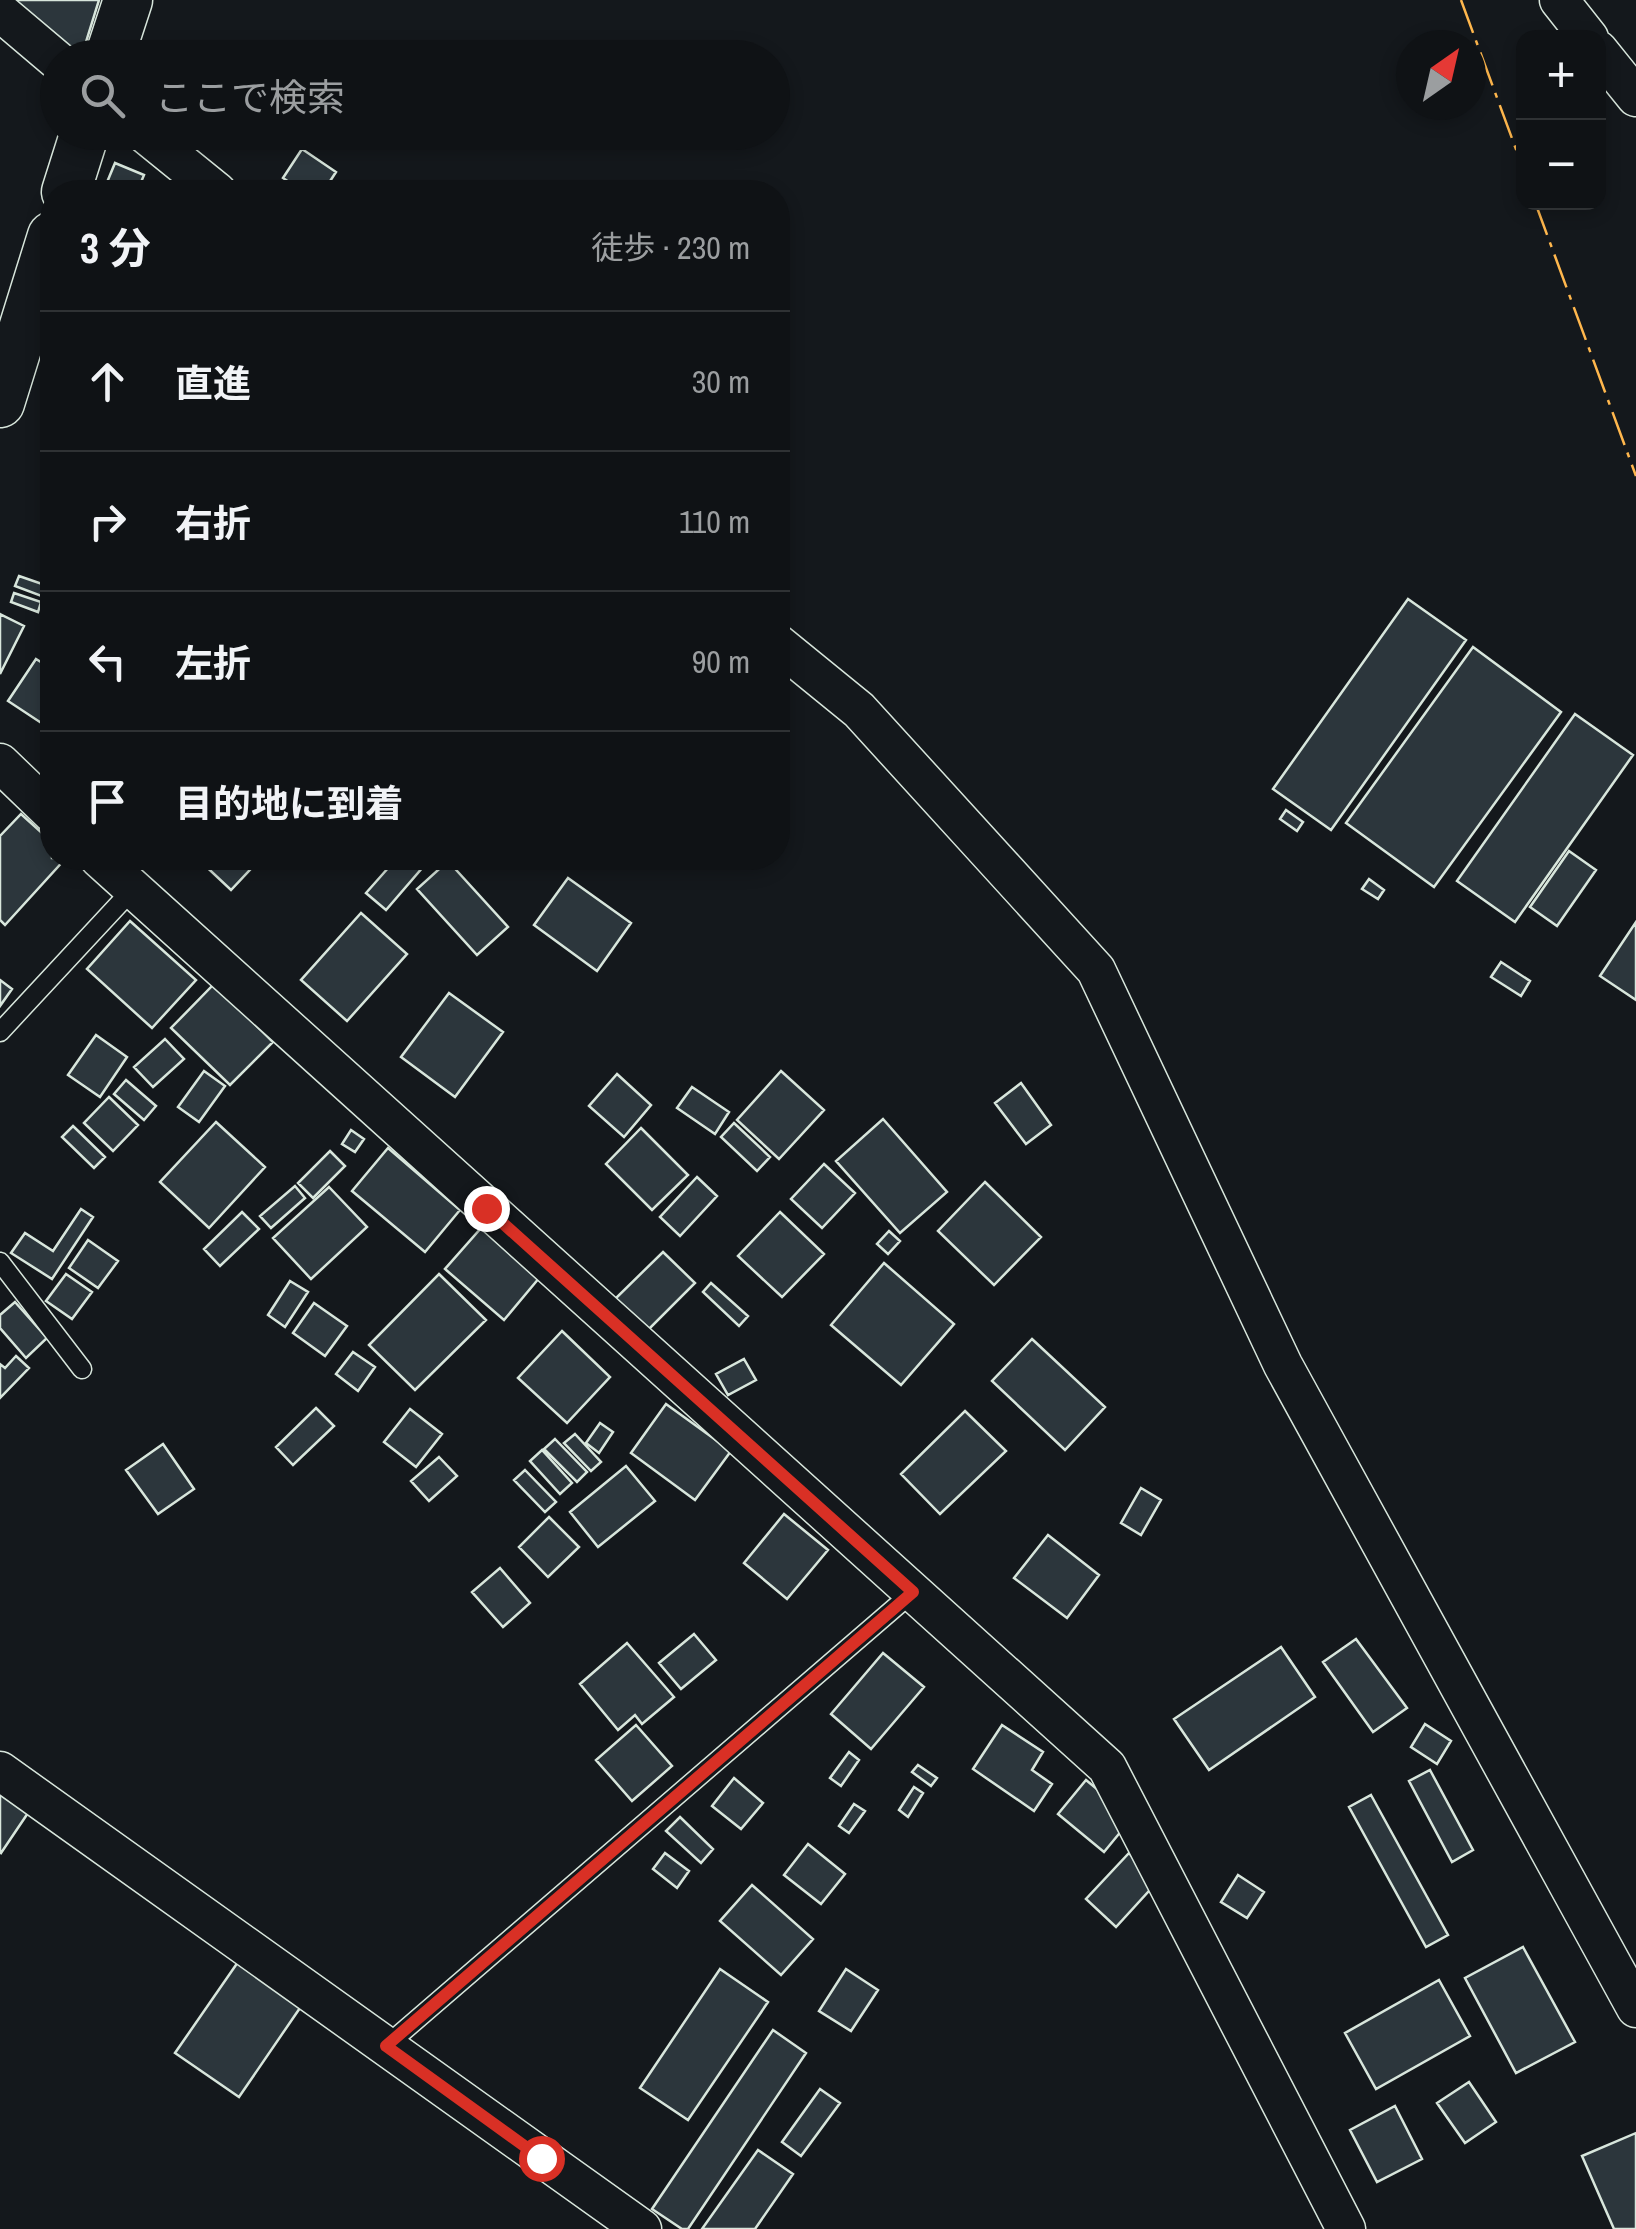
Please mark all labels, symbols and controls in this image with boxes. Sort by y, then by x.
north arrow [1396,30,1486,120]
map controls [1516,30,1606,210]
button: + [1516,30,1606,120]
search box [40,40,790,150]
icon: search [75,68,130,123]
text: ここで検索 [155,72,345,123]
button: − [1516,120,1606,210]
text: 3 分 [80,220,151,276]
text: 徒歩 · 230 m [591,226,750,269]
icon: ahead [80,354,135,409]
text: 直進 [175,358,251,409]
text: 30 m [692,360,750,403]
icon: right [80,494,135,549]
text: 右折 [175,498,251,549]
text: 110 m [679,500,750,543]
icon: left [80,634,135,689]
text: 左折 [175,638,251,689]
text: 90 m [692,640,750,683]
icon: arrive [80,774,135,829]
text: 目的地に到着 [175,778,403,829]
route end [464,1186,510,1232]
route start [519,2136,565,2182]

